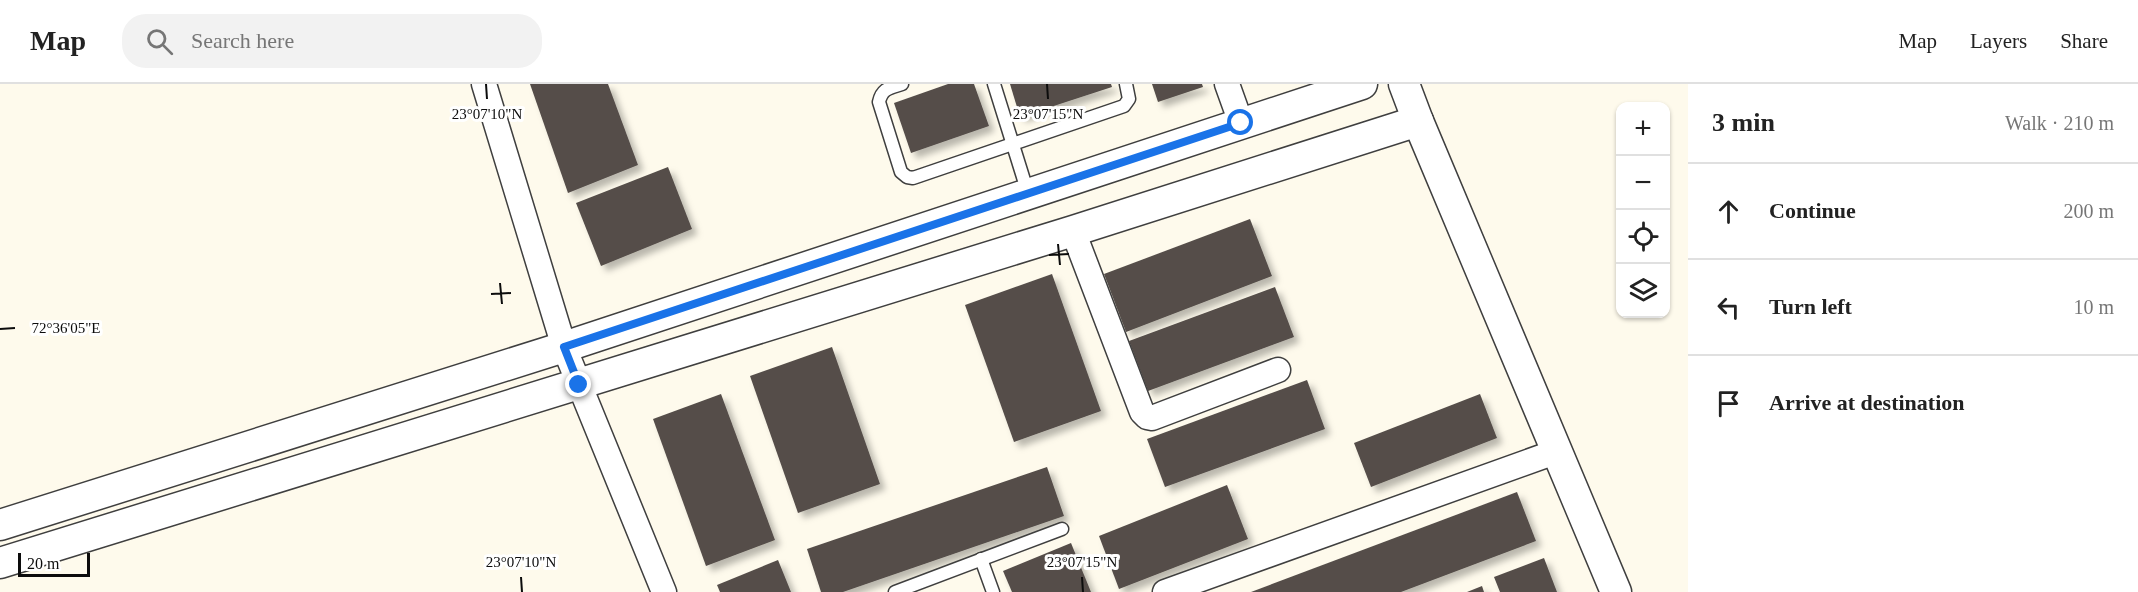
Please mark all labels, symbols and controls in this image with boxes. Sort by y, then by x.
search box [122,14,542,68]
text: Map [30,25,86,56]
icon: search [143,25,176,58]
text: Search here [191,28,294,53]
text: Map [1899,29,1937,53]
text: Layers [1970,29,2027,53]
text: Share [2060,29,2108,53]
map controls [1616,102,1670,318]
button: + [1616,102,1670,156]
text: 23°07'10"N [452,106,522,122]
text: 23°07'15"N [1013,106,1083,122]
text: 3 min [1712,108,1775,137]
route start [1227,109,1253,135]
text: Walk · 210 m [2005,112,2114,134]
button: − [1616,156,1670,210]
icon: ahead [1712,195,1745,228]
text: Continue [1769,198,1856,223]
text: 200 m [2063,200,2114,222]
button: locate [1616,210,1670,264]
button: layers [1616,264,1670,318]
icon: left [1712,291,1745,324]
text: Turn left [1769,294,1852,319]
text: 10 m [2073,296,2114,318]
text: 72°36'05"E [32,320,101,336]
route end [565,371,591,397]
icon: arrive [1712,387,1745,420]
text: Arrive at destination [1769,390,1965,415]
scale bar [18,550,90,578]
text: 23°07'10"N [486,554,556,570]
text: 23°07'15"N [1047,554,1117,570]
text: 20 m [27,555,59,572]

